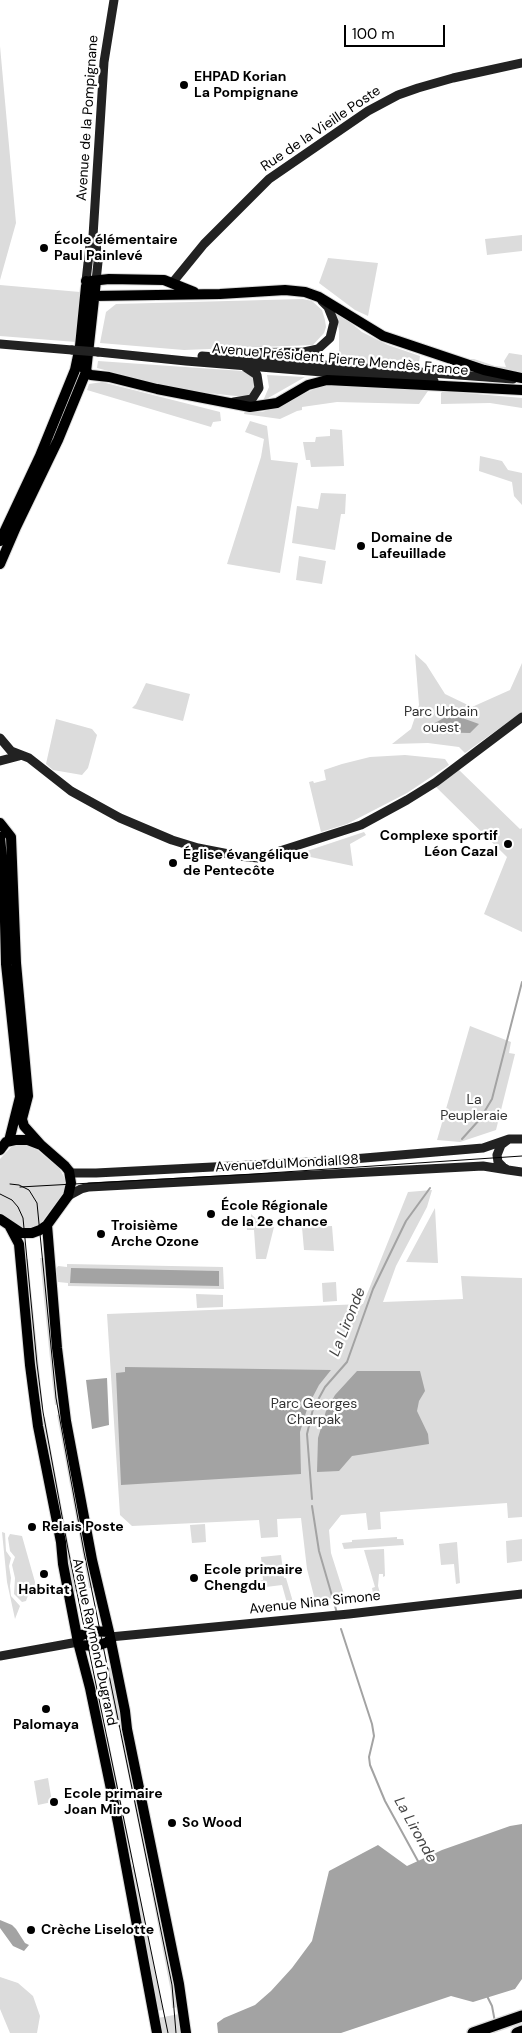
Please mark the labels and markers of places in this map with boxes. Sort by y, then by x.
place label: EHPAD Korian La Pompignane [194,69,299,102]
marker: EHPAD Korian La Pompignane [178,79,190,91]
place label: École élémentaire Paul Painlevé [54,232,178,264]
marker: École élémentaire Paul Painlevé [38,242,50,254]
place label: Domaine de Lafeuillade [371,530,453,562]
marker: Domaine de Lafeuillade [355,540,367,552]
place label: Complexe sportif Léon Cazal [380,828,498,860]
marker: Complexe sportif Léon Cazal [502,838,514,850]
place label: Église évangélique de Pentecôte [183,847,309,880]
marker: Église évangélique de Pentecôte [167,857,179,869]
place label: École Régionale de la 2e chance [221,1198,328,1230]
marker: École Régionale de la 2e chance [205,1208,217,1220]
place label: Troisième Arche Ozone [111,1218,199,1250]
marker: Troisième Arche Ozone [95,1228,107,1240]
place label: Relais Poste [42,1519,124,1535]
marker: Relais Poste [26,1521,38,1533]
place label: Ecole primaire Chengdu [204,1562,303,1594]
marker: Habitat [38,1568,50,1580]
marker: Ecole primaire Chengdu [188,1572,200,1584]
place label: Habitat [18,1582,70,1598]
marker: Palomaya [40,1703,52,1715]
place label: Palomaya [13,1717,79,1733]
place label: Ecole primaire Joan Miro [64,1786,163,1818]
marker: Ecole primaire Joan Miro [48,1796,60,1808]
place label: So Wood [182,1815,242,1831]
marker: So Wood [166,1817,178,1829]
place label: Crèche Liselotte [41,1922,154,1938]
marker: Crèche Liselotte [25,1924,37,1936]

